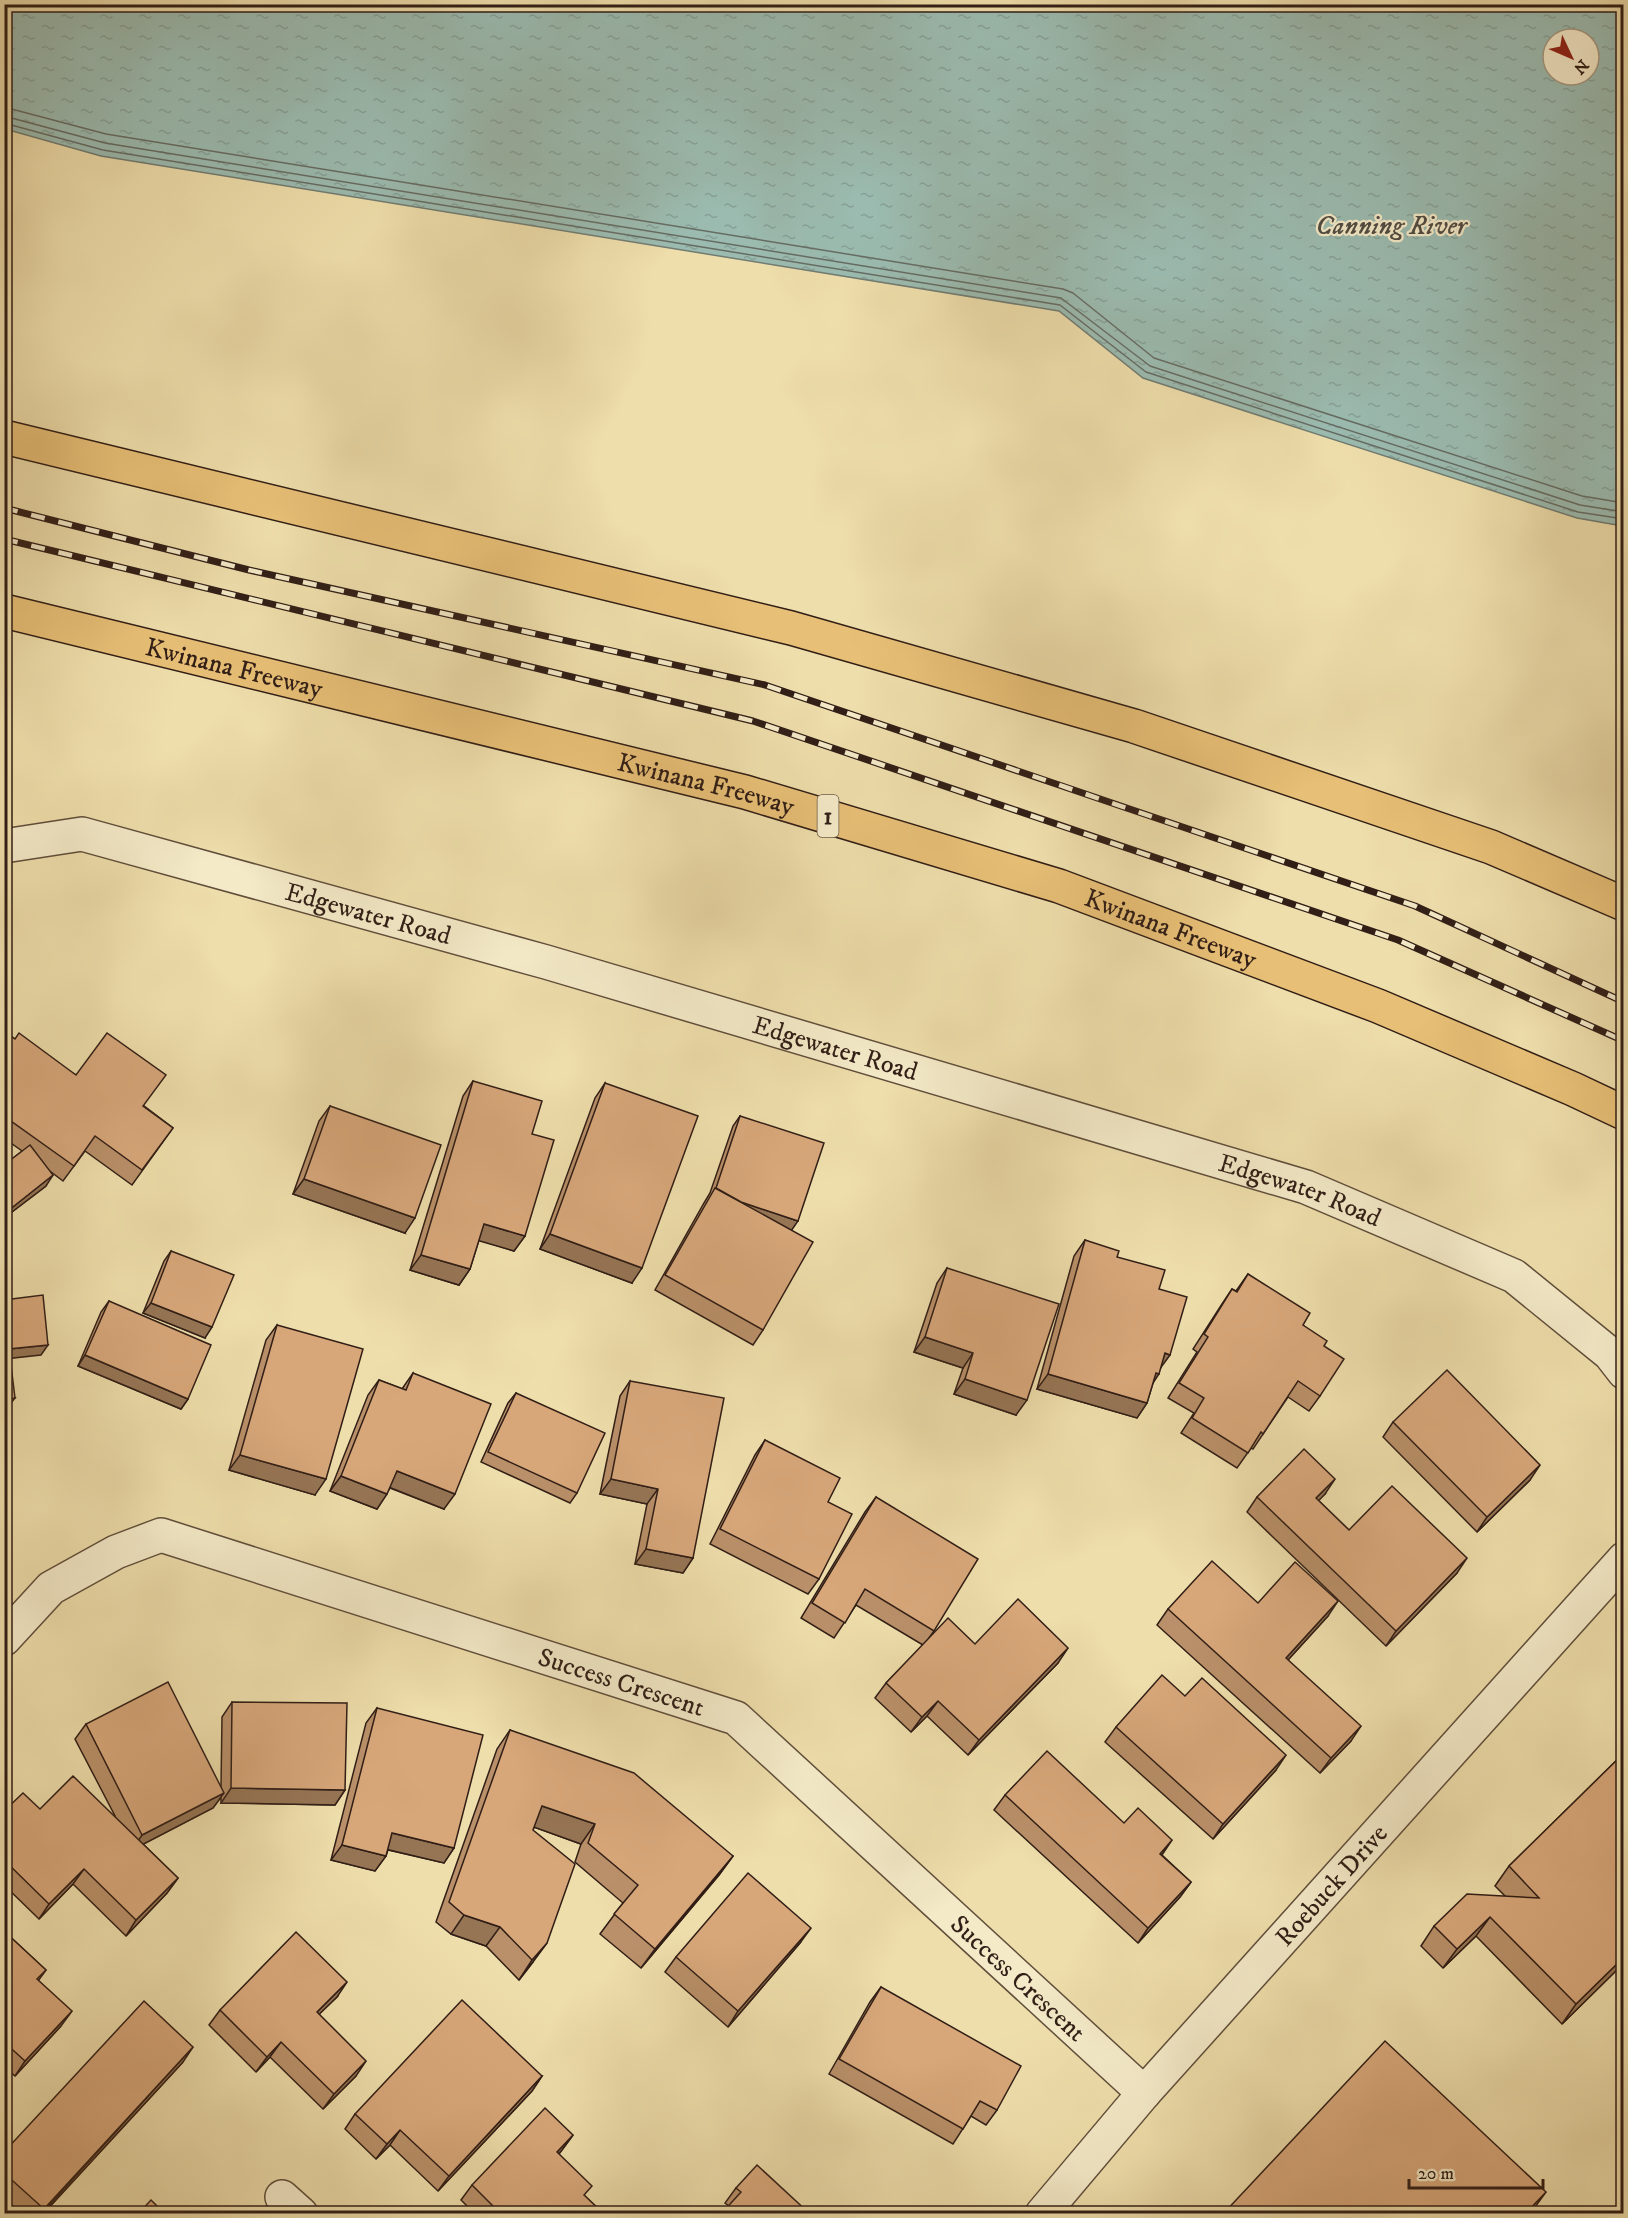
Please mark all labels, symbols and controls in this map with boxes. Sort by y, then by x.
north arrow [1541,27,1601,87]
text: N [1569,55,1593,78]
water label: Canning River [1316,209,1469,243]
street label: Kwinana Freeway [142,631,327,706]
street label: Kwinana Freeway [614,746,799,824]
road number: 1 [818,795,838,837]
street label: Edgewater Road [281,876,455,953]
street label: Kwinana Freeway [1080,882,1262,977]
street label: Edgewater Road [748,1009,921,1089]
street label: Edgewater Road [1214,1147,1386,1235]
street label: Success Crescent [534,1641,708,1725]
street label: Roebuck Drive [1269,1818,1396,1954]
street label: Success Crescent [943,1908,1092,2049]
scale bar [1409,2152,1542,2190]
text: 20 m [1418,2163,1454,2185]

